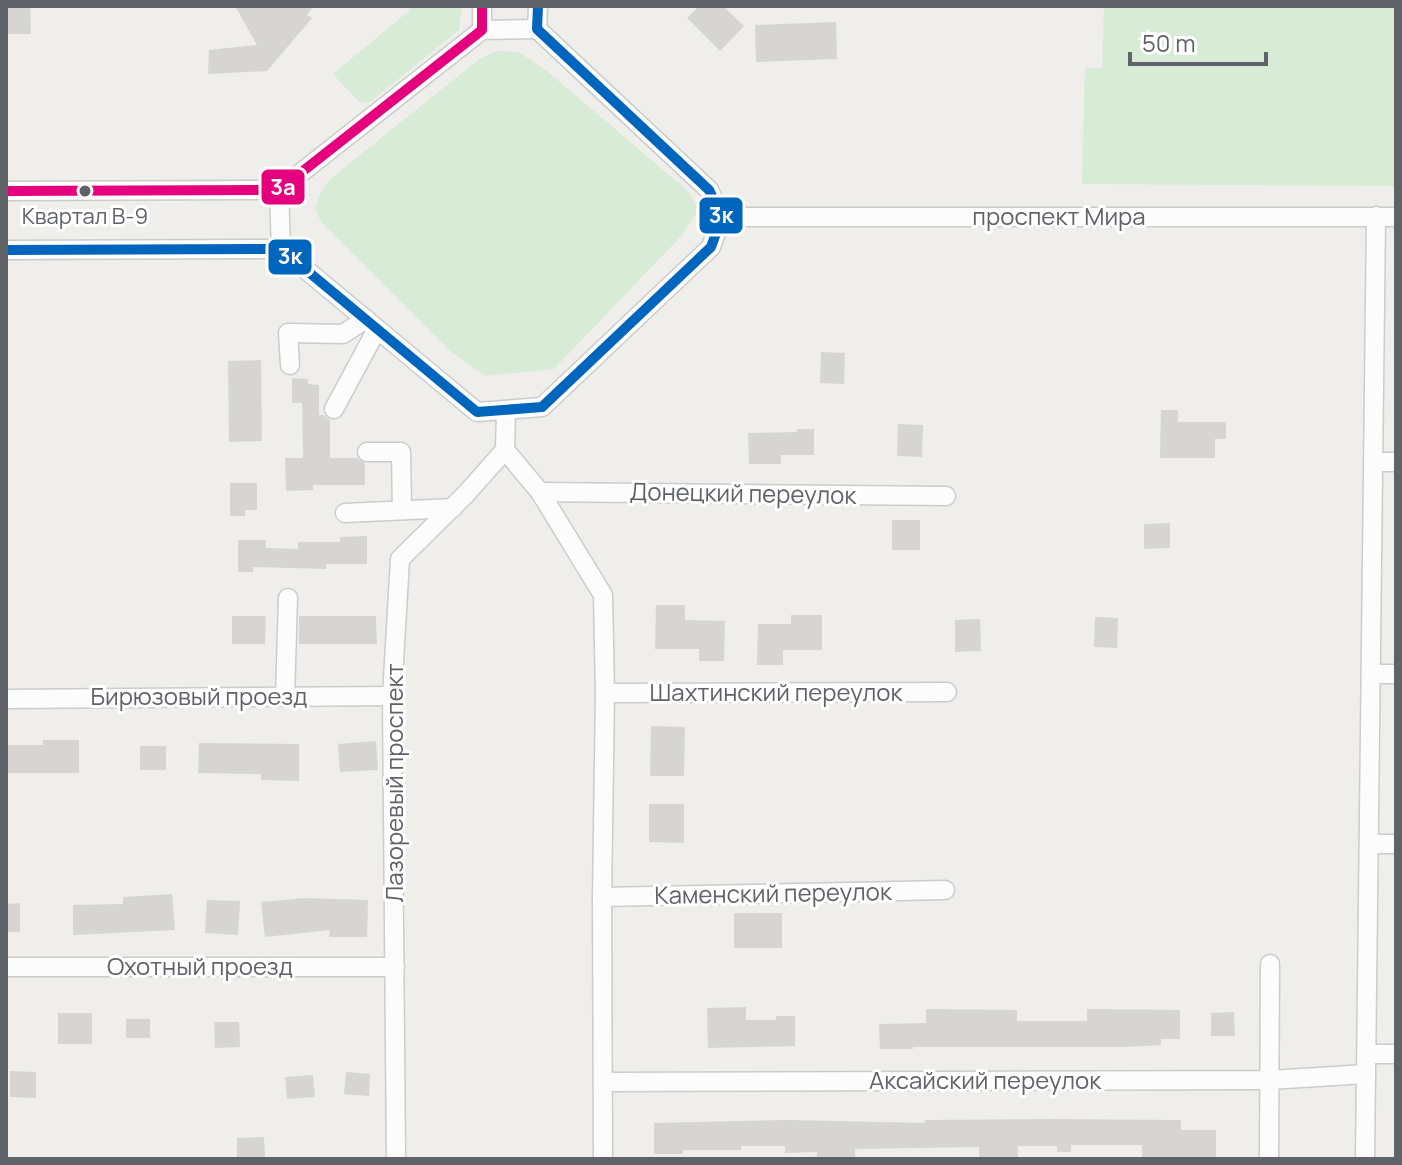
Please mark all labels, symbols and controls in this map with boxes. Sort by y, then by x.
scale bar [1130,16,1266,66]
text: 50 m [1142,26,1196,59]
line badge: 3а [260,168,306,206]
text: 3а [270,172,296,202]
marker: Квартал В-9 [77,183,93,199]
line badge: 3к [698,196,744,235]
street label: проспект Мира [972,199,1146,232]
text: 3к [709,200,734,230]
place label: Квартал В-9 [22,201,148,231]
line badge: 3к [267,238,313,276]
text: 3к [278,241,303,271]
street label: Донецкий переулок [629,474,858,511]
street label: Лазоревый проспект [377,663,410,903]
street label: Шахтинский переулок [650,675,903,708]
street label: Бирюзовый проезд [91,679,307,712]
street label: Каменский переулок [654,874,893,911]
street label: Охотный проезд [107,949,293,982]
street label: Аксайский переулок [869,1063,1102,1096]

